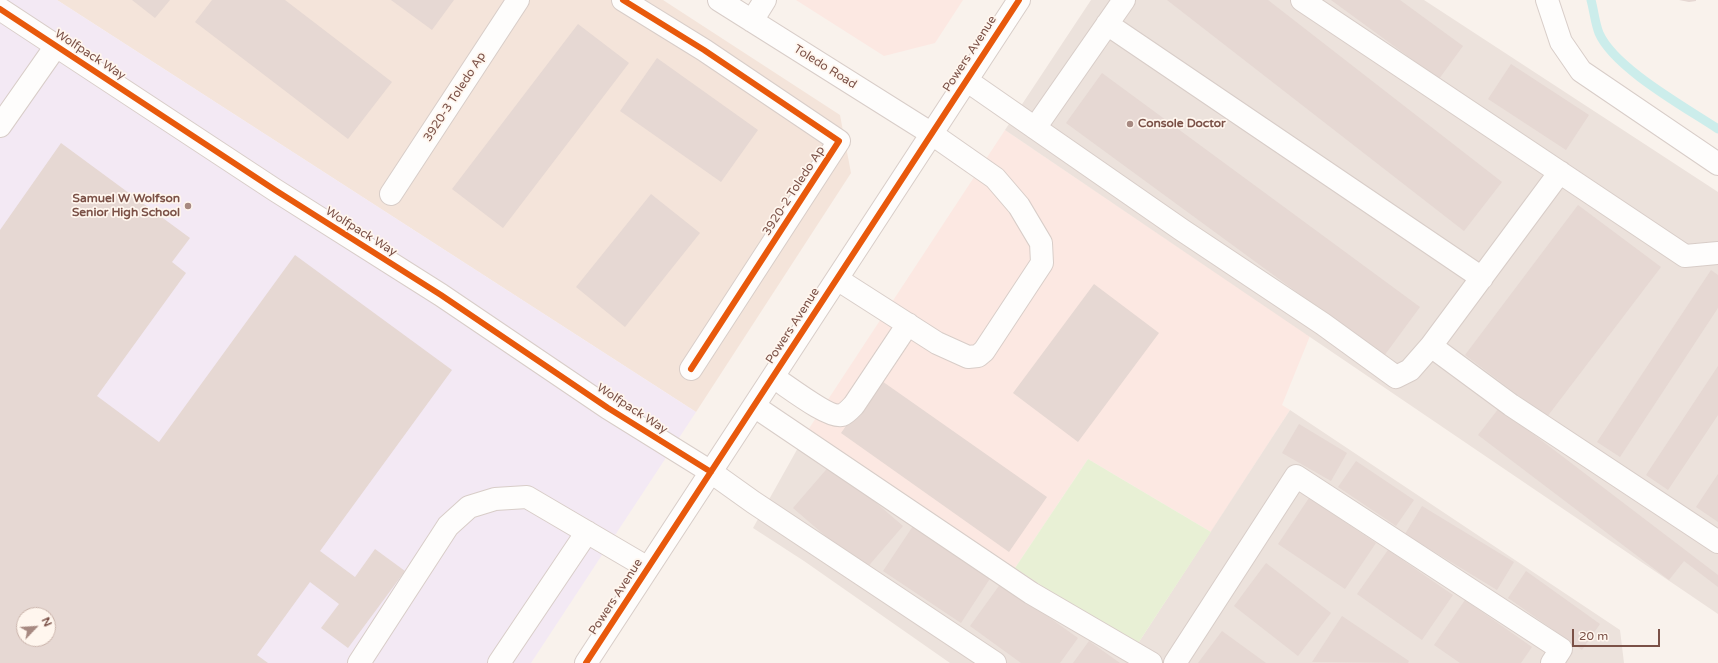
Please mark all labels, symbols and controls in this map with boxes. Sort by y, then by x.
street label: Powers Avenue [940,13,1000,95]
street label: Wolfpack Way [52,27,128,83]
street label: Toledo Road [791,42,859,92]
street label: 3920-3 Toledo Ap [421,50,489,144]
place label: Console Doctor [1138,117,1226,131]
marker: Console Doctor [1125,119,1135,129]
street label: 3920-2 Toledo Ap [760,144,828,238]
place label: Samuel W Wolfson Senior High School [72,192,180,220]
marker: Samuel W Wolfson Senior High School [183,201,193,211]
street label: Wolfpack Way [323,204,399,260]
street label: Powers Avenue [763,285,823,367]
street label: Wolfpack Way [594,381,670,437]
street label: Powers Avenue [586,556,646,638]
north arrow [16,607,56,647]
text: N [39,615,54,629]
scale bar [1574,621,1662,647]
text: 20 m [1579,629,1608,643]

